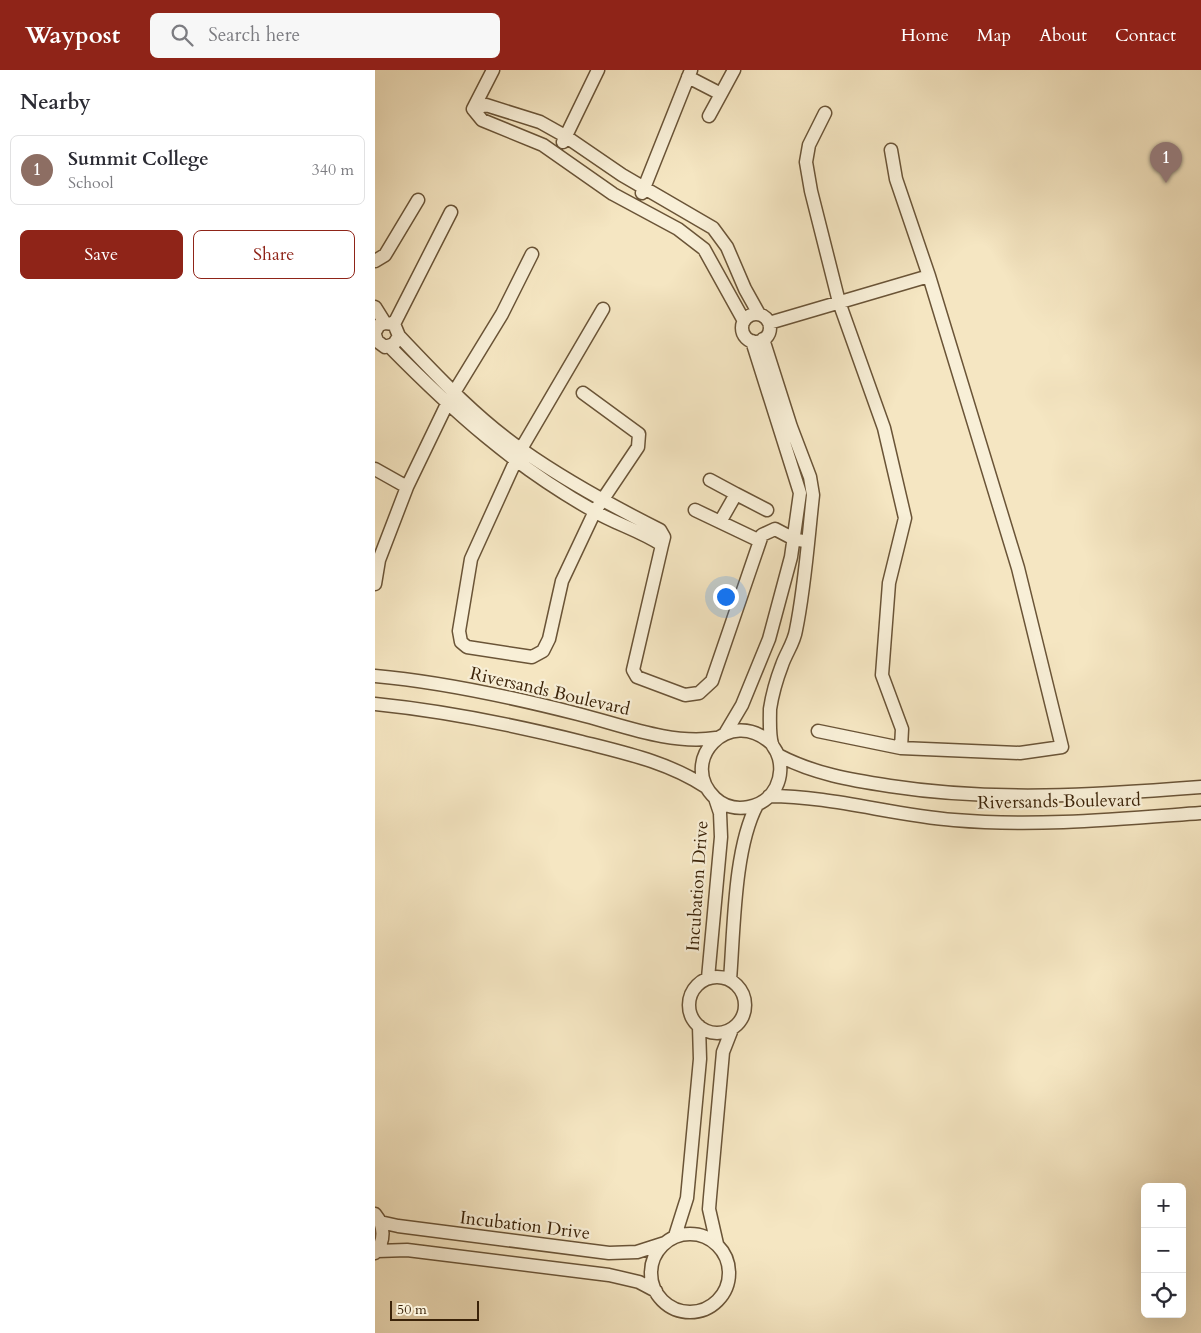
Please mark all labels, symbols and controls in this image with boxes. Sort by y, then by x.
search box [150,13,500,58]
text: Waypost [25,19,120,52]
icon: search [168,21,196,49]
text: Search here [208,22,300,48]
text: Home [901,23,949,48]
text: Map [977,23,1011,48]
text: About [1039,23,1087,48]
text: Contact [1115,23,1176,48]
text: Nearby [20,88,91,117]
pin: 1 [1150,142,1182,183]
text: Summit College [68,146,209,172]
text: 1 [33,159,41,181]
text: 340 m [312,159,354,181]
text: School [68,172,113,194]
button: Save [20,230,183,279]
button: Share [193,230,355,279]
your location [713,584,739,610]
street label: Riversands Boulevard [467,661,633,722]
street label: Riversands Boulevard [977,788,1141,815]
street label: Incubation Drive [680,820,715,952]
map controls [1141,1183,1186,1318]
button: + [1141,1183,1186,1228]
street label: Incubation Drive [458,1205,591,1246]
button: − [1141,1228,1186,1273]
button: locate [1141,1273,1186,1318]
scale bar [390,1298,479,1321]
text: 50 m [397,1300,427,1319]

